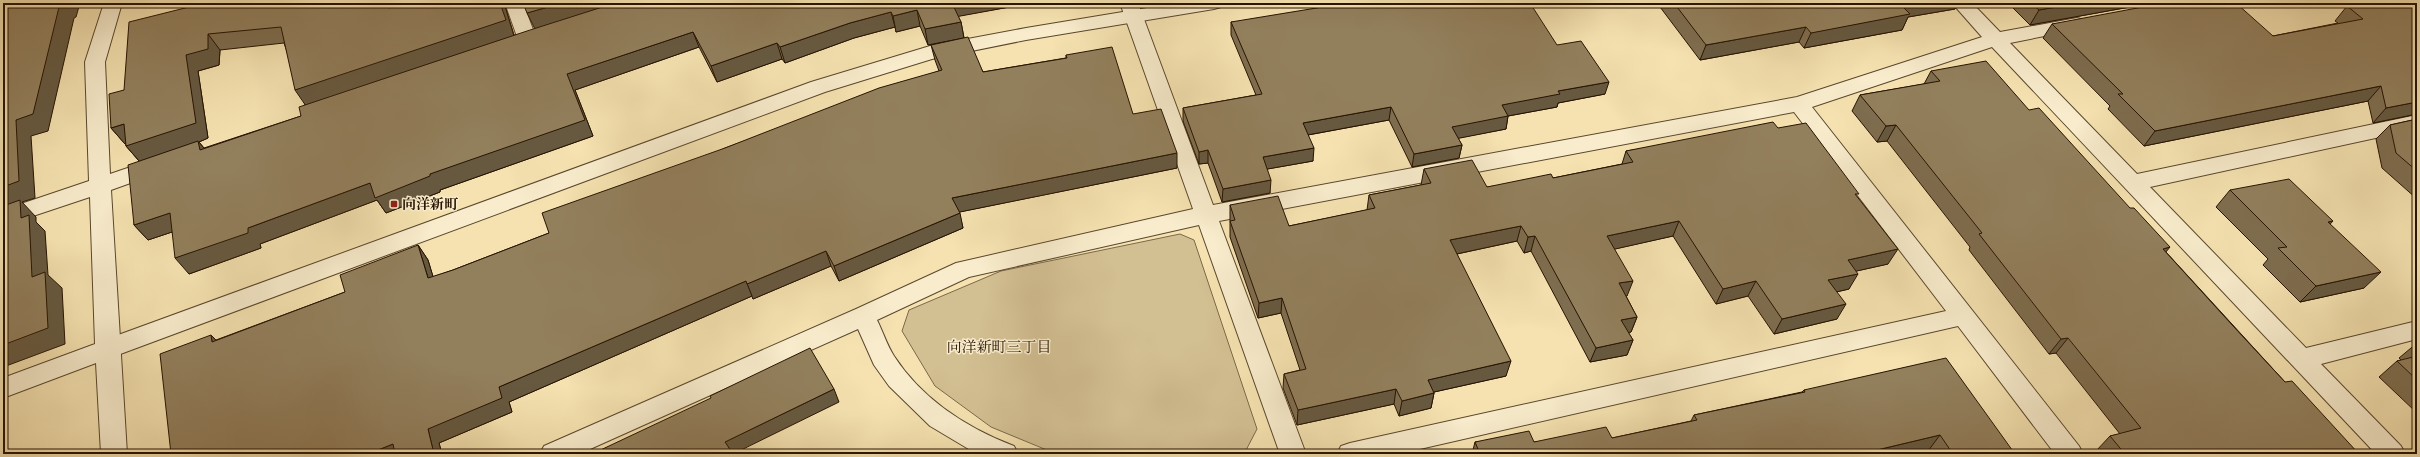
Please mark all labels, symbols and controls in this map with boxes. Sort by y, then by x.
place label: 向洋新町 [402,196,459,212]
marker: 向洋新町 [389,199,399,209]
district label: 向洋新町三丁目 [946,339,1052,356]

